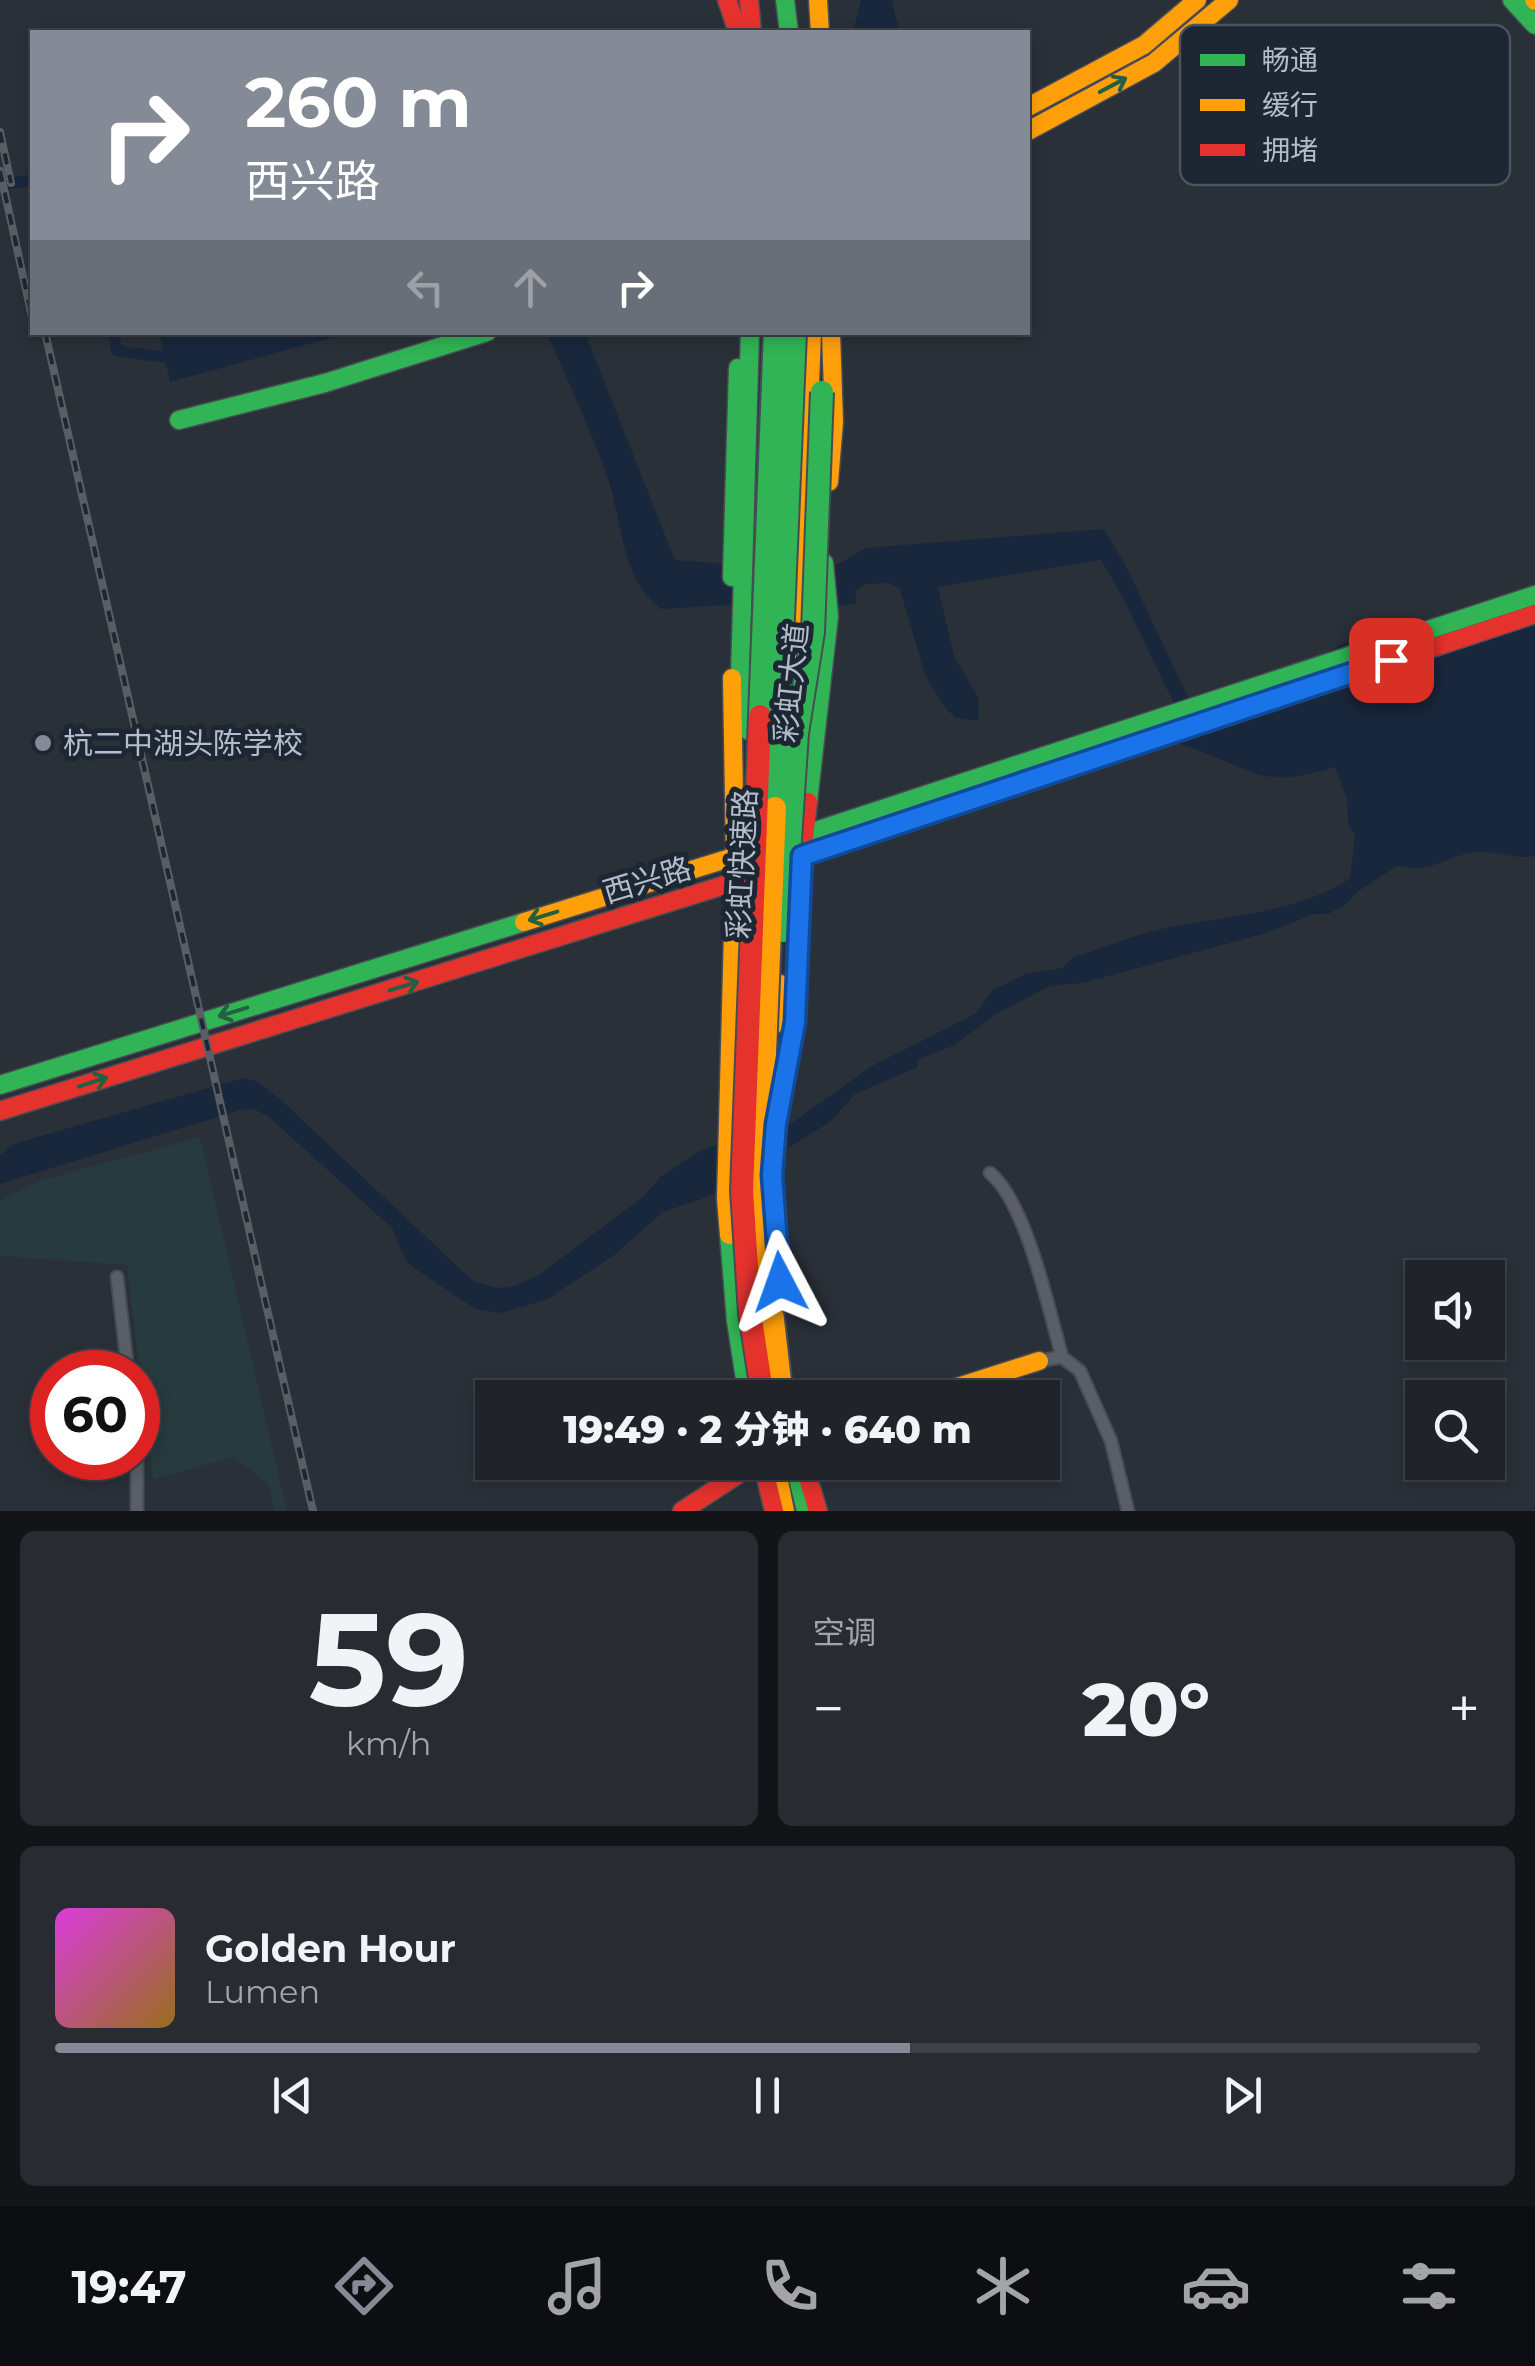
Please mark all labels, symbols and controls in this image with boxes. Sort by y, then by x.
legend [1180,25,1510,185]
text: 畅通 [1262,43,1318,77]
text: 260 m [245,59,472,145]
icon: right [80,70,210,200]
one-way arrow [1098,75,1128,94]
text: 缓行 [1262,88,1318,122]
text: 拥堵 [1262,133,1318,167]
text: 西兴路 [245,153,380,208]
icon: left [398,260,453,315]
icon: ahead [503,260,558,315]
icon: right [608,260,663,315]
pin [1349,618,1434,703]
street label: 彩虹大道 [766,621,816,745]
icon: arrive [1364,633,1419,688]
place label: 杭二中湖头陈学校 [63,725,303,762]
marker: 杭二中湖头陈学校 [32,732,54,754]
street label: 彩虹快速路 [720,788,764,940]
street label: 西兴路 [599,849,695,911]
one-way arrow [528,909,560,927]
one-way arrow [387,976,419,994]
one-way arrow [218,1005,249,1023]
one-way arrow [77,1071,108,1089]
position arrow [728,1230,832,1334]
map controls [1405,1260,1505,1480]
button: sound [1405,1260,1505,1360]
speed limit sign: 60 [30,1350,160,1480]
button: search [1405,1380,1505,1480]
text: 19:49 · 2 分钟 · 640 m [563,1406,972,1453]
text: 59 [309,1579,469,1738]
text: 空调 [813,1613,877,1652]
text: 20° [1082,1663,1210,1755]
text: − [813,1675,844,1742]
text: + [1448,1675,1480,1742]
text: km/h [346,1724,431,1763]
text: Golden Hour [205,1925,456,1972]
text: Lumen [205,1972,320,2011]
icon: previous [265,2068,320,2123]
icon: pause [740,2068,795,2123]
icon: next [1215,2068,1270,2123]
icon: directions [329,2251,399,2321]
icon: music [542,2251,612,2321]
icon: phone [755,2251,825,2321]
icon: climate [968,2251,1038,2321]
icon: car [1181,2251,1251,2321]
icon: filters [1394,2251,1464,2321]
text: 19:47 [71,2259,187,2314]

